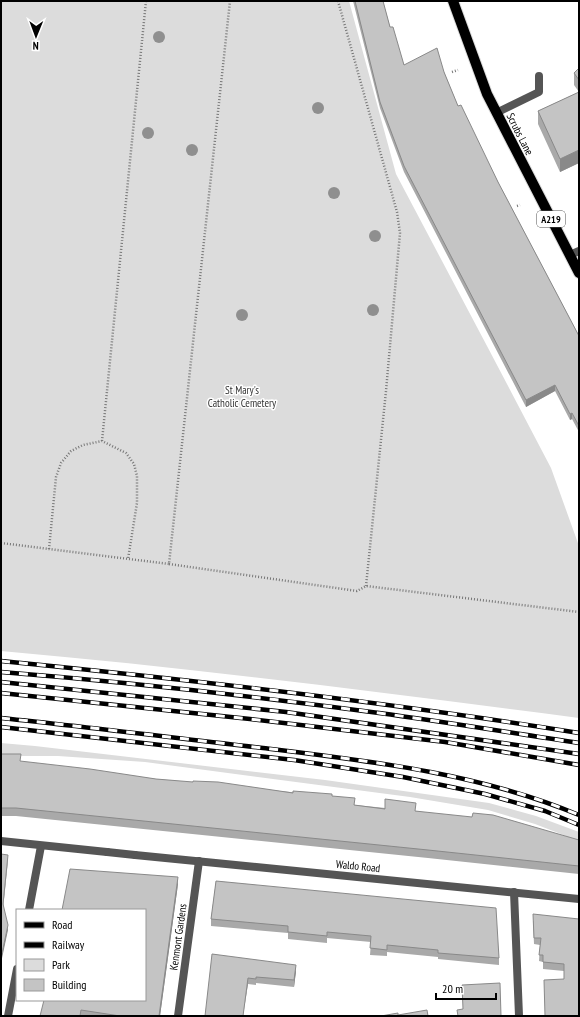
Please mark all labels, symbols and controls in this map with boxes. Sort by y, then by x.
north arrow [16,16,56,56]
text: N [33,39,39,53]
street label: Scrubs Lane [503,111,537,158]
road number: A219 [537,211,565,227]
park label: St Mary's Catholic Cemetery [208,383,277,410]
street label: Waldo Road [335,857,381,875]
street label: Kenmont Gardens [166,903,190,971]
legend [16,909,146,1001]
text: Road [52,917,72,932]
text: Railway [52,937,85,952]
text: Park [52,957,70,972]
scale bar [436,975,496,1001]
text: Building [52,977,87,992]
text: 20 m [442,981,463,996]

